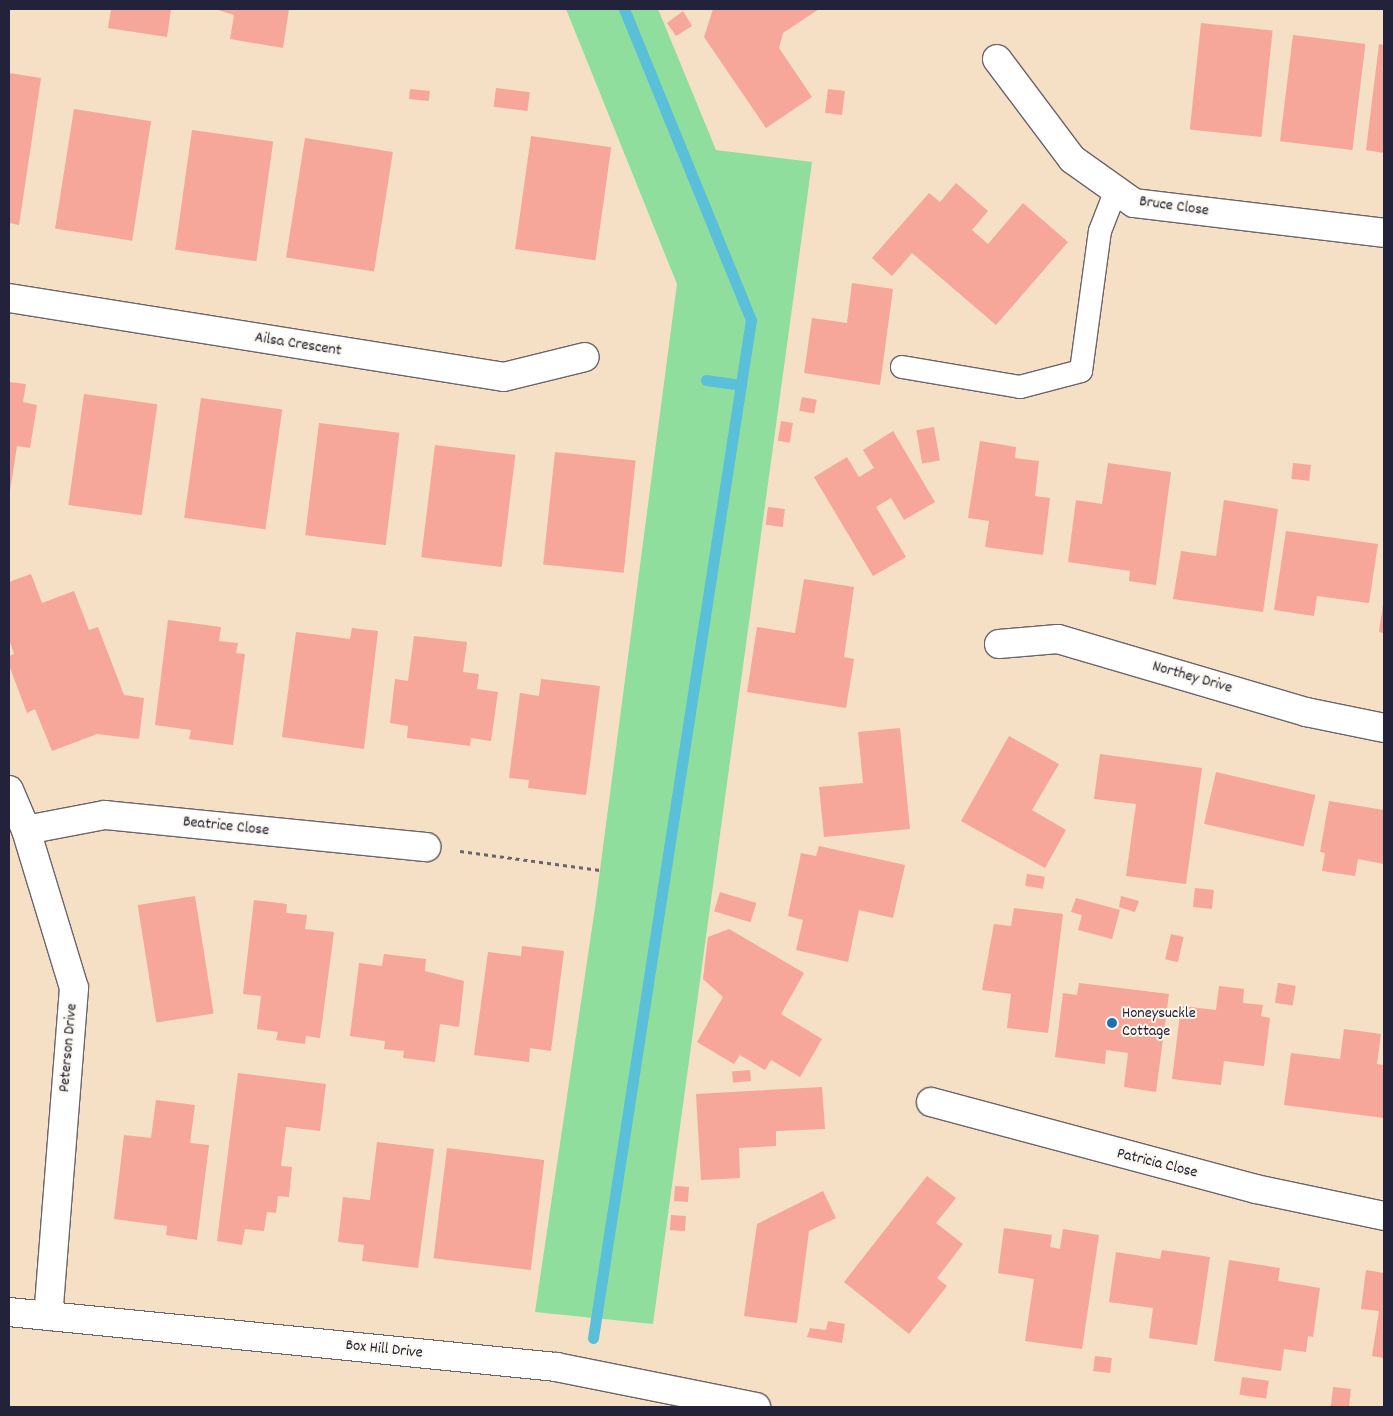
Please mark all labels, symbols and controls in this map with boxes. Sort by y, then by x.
street label: Bruce Close [1138,193,1210,221]
street label: Ailsa Crescent [253,329,343,361]
street label: Northey Drive [1150,657,1234,699]
street label: Beatrice Close [182,813,270,841]
street label: Peterson Drive [56,1003,82,1093]
place label: Honeysuckle Cottage [1122,1004,1196,1042]
marker: Honeysuckle Cottage [1106,1017,1118,1029]
street label: Patricia Close [1115,1145,1199,1183]
street label: Box Hill Drive [344,1336,424,1364]

